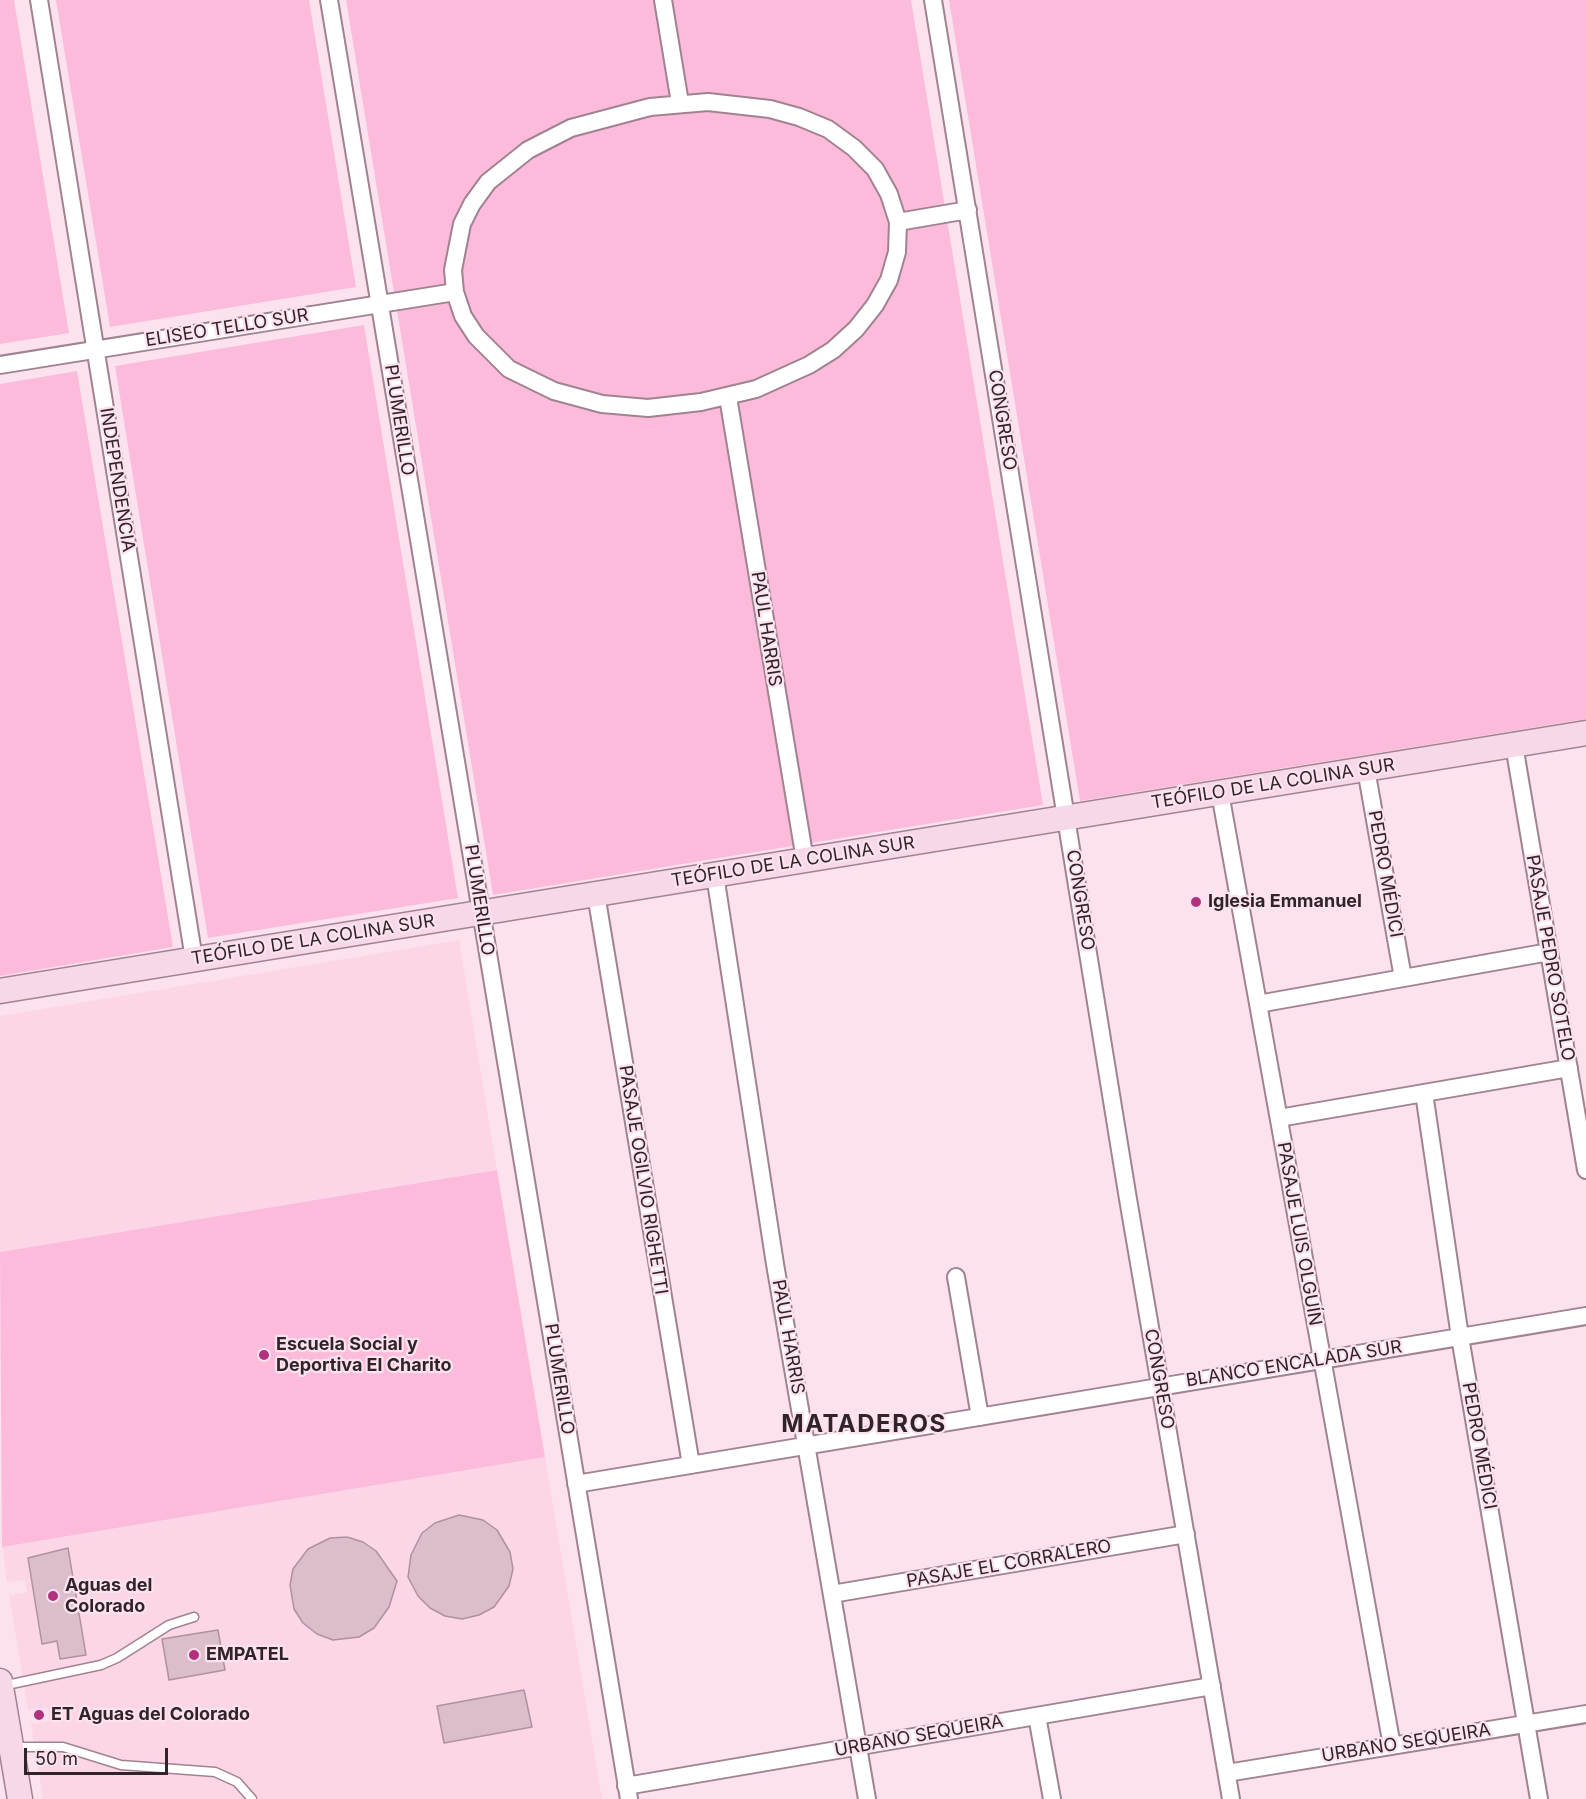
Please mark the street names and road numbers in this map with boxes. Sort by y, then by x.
street label: ELISEO TELLO SUR [144,304,310,352]
street label: PLUMERILLO [380,363,418,477]
street label: CONGRESO [983,368,1021,472]
street label: INDEPENDENCIA [95,406,139,554]
street label: PAUL HARRIS [746,570,786,688]
street label: TEÓFILO DE LA COLINA SUR [1150,754,1396,814]
street label: PEDRO MÉDICI [1363,809,1407,939]
street label: TEÓFILO DE LA COLINA SUR [670,832,916,892]
street label: PLUMERILLO [460,843,498,957]
street label: CONGRESO [1061,848,1099,952]
street label: PASAJE PEDRO SOTELO [1521,853,1579,1063]
street label: TEÓFILO DE LA COLINA SUR [190,910,436,970]
street label: PASAJE OGILVIO RIGHETTI [614,1064,672,1296]
street label: PASAJE LUIS OLGUÍN [1272,1140,1326,1328]
street label: PAUL HARRIS [767,1278,809,1396]
street label: PLUMERILLO [540,1322,578,1436]
street label: CONGRESO [1140,1327,1178,1431]
street label: BLANCO ENCALADA SUR [1184,1336,1404,1392]
street label: PEDRO MÉDICI [1457,1381,1501,1511]
street label: PASAJE EL CORRALERO [905,1535,1113,1593]
street label: URBANO SEQUEIRA [833,1711,1005,1761]
street label: URBANO SEQUEIRA [1320,1719,1492,1767]

